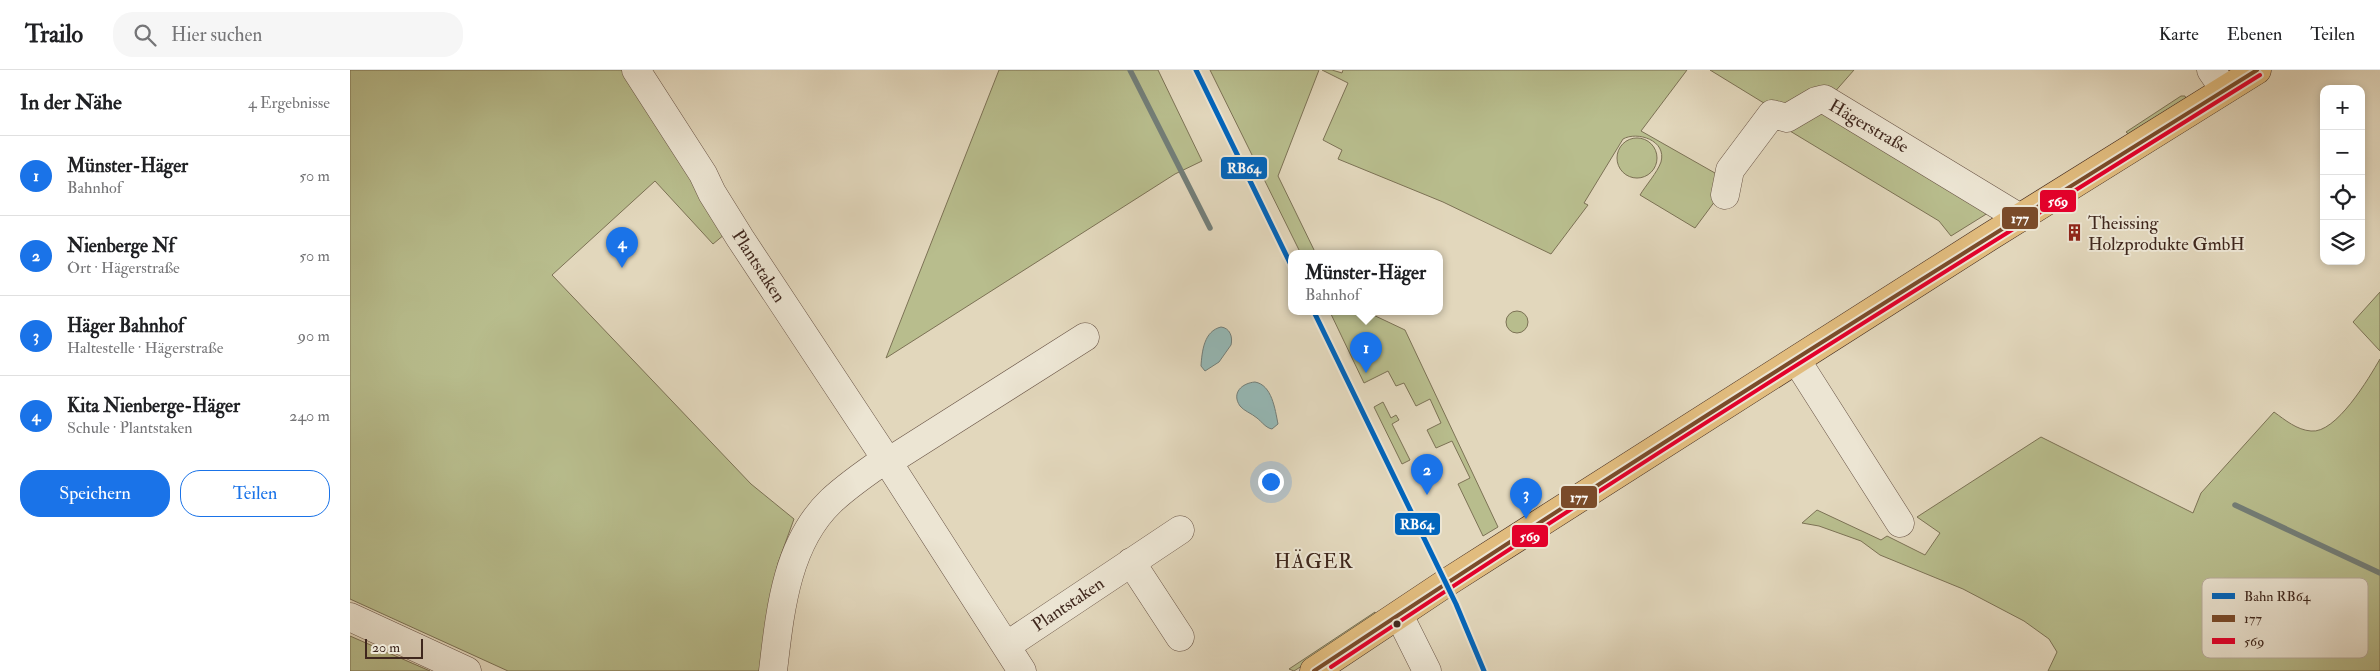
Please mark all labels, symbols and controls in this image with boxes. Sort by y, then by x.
search box [113,12,463,57]
text: Trailo [25,19,83,50]
icon: search [131,21,159,49]
text: Hier suchen [171,23,262,47]
text: Karte [2159,23,2199,46]
text: Ebenen [2227,23,2282,46]
text: Teilen [2310,23,2355,46]
map controls [2320,85,2365,265]
button: + [2320,85,2365,130]
text: In der Nähe [20,89,122,116]
text: 4 Ergebnisse [248,93,330,113]
street label: Hägerstraße [1825,94,1913,159]
button: − [2320,130,2365,175]
text: Münster-Häger [67,154,188,178]
line badge: RB64 [1220,156,1268,180]
text: RB64 [1227,160,1262,177]
text: 1 [33,166,39,186]
text: 50 m [299,166,330,186]
button: locate [2320,175,2365,220]
text: Bahnhof [67,178,122,198]
line badge: 569 [2039,189,2077,213]
text: 569 [2048,193,2068,210]
line badge: 177 [2001,206,2039,230]
text: 177 [2011,210,2029,227]
place label: Theissing Holzprodukte GmbH [2088,212,2245,256]
button: layers [2320,220,2365,265]
building icon: Theissing Holzprodukte GmbH [2064,223,2084,243]
street label: Plantstaken [727,226,791,307]
pin: 4 [606,227,638,268]
text: Nienberge Nf [67,234,175,258]
text: 2 [32,246,40,266]
text: 50 m [299,246,330,266]
popup [1288,250,1443,315]
text: Ort · Hägerstraße [67,258,180,278]
text: Münster-Häger [1305,261,1426,285]
text: Bahnhof [1305,285,1360,305]
text: Häger Bahnhof [67,314,184,338]
text: 3 [33,326,39,346]
text: 90 m [298,326,330,346]
pin: 1 [1350,332,1382,373]
text: Haltestelle · Hägerstraße [67,338,223,358]
text: Kita Nienberge-Häger [67,394,240,418]
text: 4 [32,406,40,426]
text: 240 m [289,406,330,426]
text: Schule · Plantstaken [67,418,193,438]
pin: 2 [1411,454,1443,495]
your location [1258,469,1284,495]
button: Speichern [20,470,170,517]
button: Teilen [180,470,330,517]
pin: 3 [1510,478,1542,519]
line badge: 177 [1560,485,1598,509]
text: 177 [1570,489,1588,506]
line badge: RB64 [1394,512,1441,536]
text: RB64 [1400,516,1435,533]
line badge: 569 [1511,524,1549,548]
text: 569 [1520,528,1540,545]
district label: HÄGER [1274,549,1354,574]
street label: Plantstaken [1028,572,1109,637]
legend [2202,578,2368,658]
text: Bahn RB64 [2244,588,2312,605]
text: 177 [2244,610,2262,627]
unlabelled marker [1392,619,1402,629]
text: 569 [2244,633,2264,650]
scale bar [365,636,422,659]
text: 20 m [372,639,400,656]

